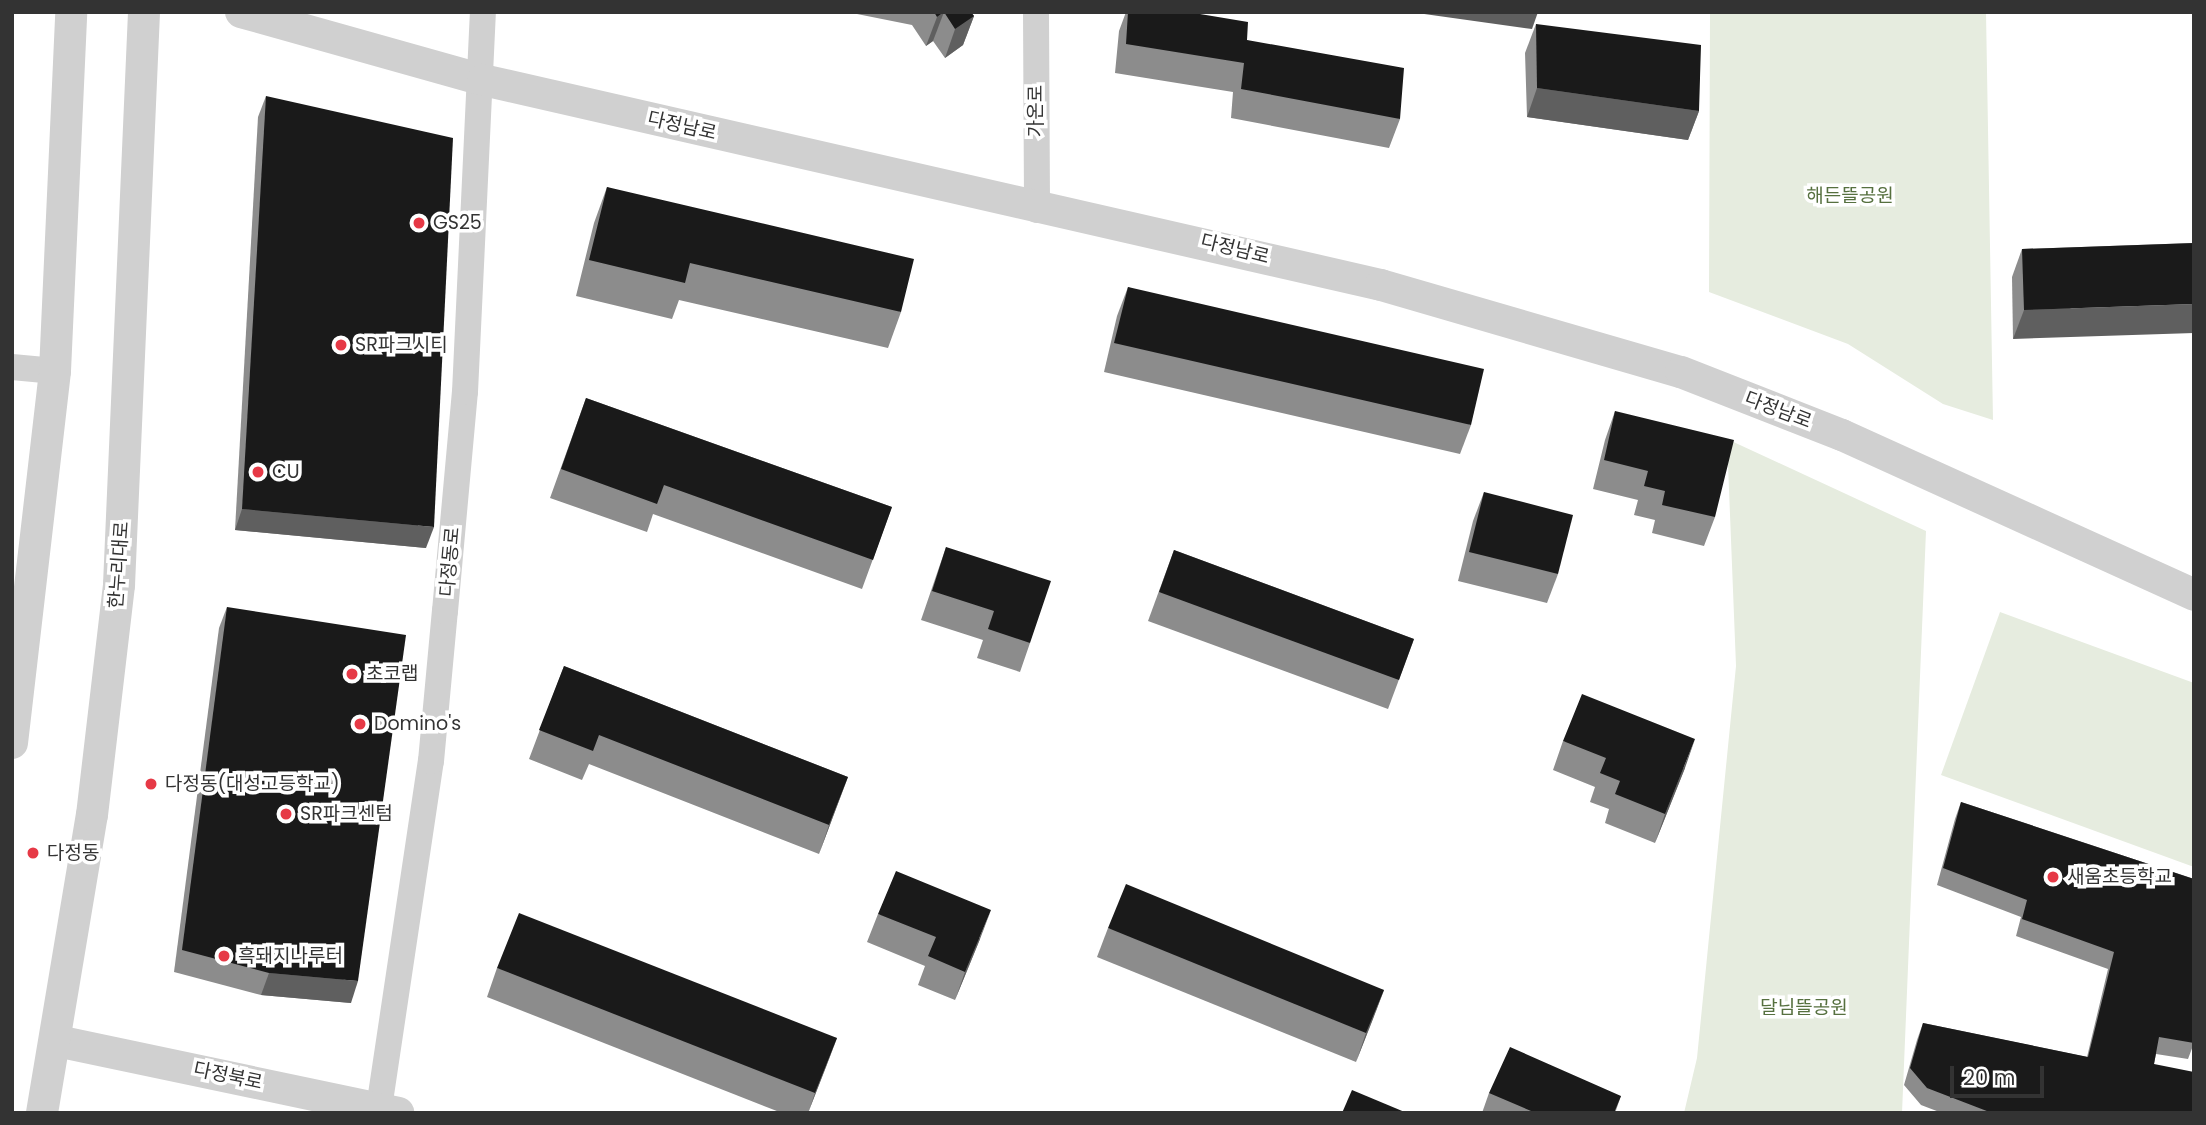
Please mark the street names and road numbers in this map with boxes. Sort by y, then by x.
street label: 가온로 [1025,85,1047,137]
street label: 다정남로 [645,107,719,145]
street label: 다정남로 [1198,229,1272,269]
street label: 다정남로 [1741,387,1815,433]
street label: 한누리대로 [105,521,133,609]
street label: 다정동로 [436,526,464,598]
street label: 다정북로 [191,1058,265,1094]

